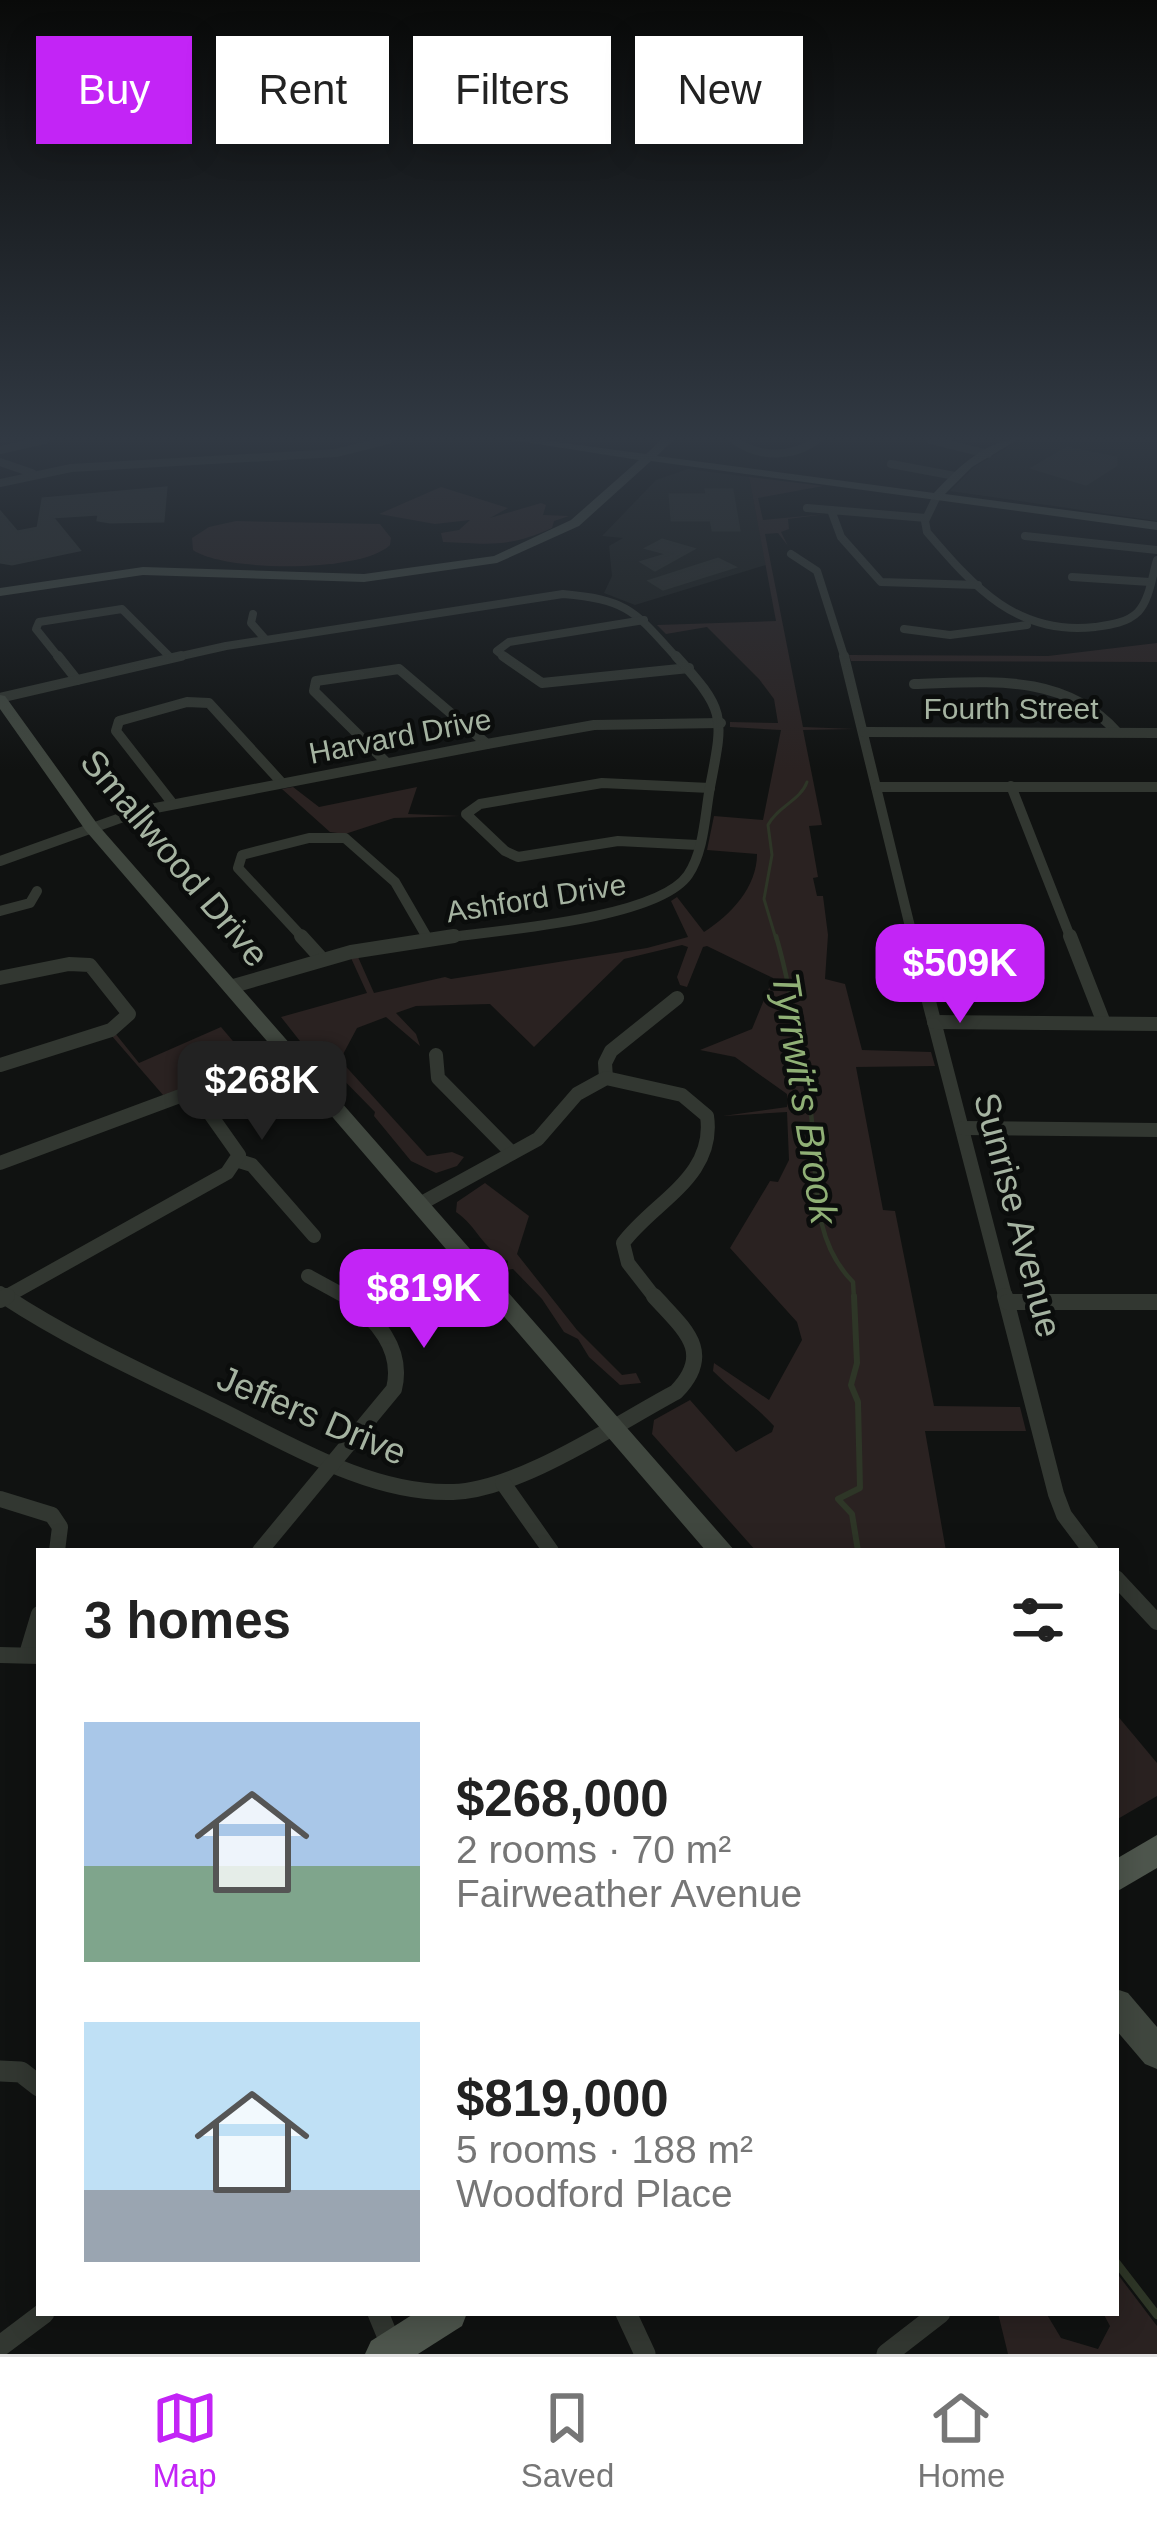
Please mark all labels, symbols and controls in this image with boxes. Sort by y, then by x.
chip: Buy [36,36,192,144]
chip: Rent [216,36,389,144]
chip: Filters [413,36,611,144]
chip: New [635,36,803,144]
street label: Fourth Street [923,692,1099,725]
street label: Harvard Drive [306,702,494,770]
street label: Smallwood Drive [72,741,278,975]
street label: Ashford Drive [444,867,628,929]
pin: $509K [876,924,1044,1026]
text: $509K [903,941,1017,984]
water label: Tyrrwit's Brook [764,969,846,1229]
pin: $268K [178,1041,346,1143]
text: $268K [205,1058,319,1101]
street label: Sunrise Avenue [966,1088,1070,1342]
pin: $819K [340,1249,508,1351]
text: $819K [367,1266,481,1309]
street label: Jeffers Drive [211,1357,413,1473]
icon: filters [1005,1587,1071,1653]
text: 3 homes [84,1592,291,1649]
icon: home [180,1770,324,1914]
text: $268,000 [456,1770,669,1827]
text: 2 rooms · 70 m² [456,1828,731,1871]
text: Fairweather Avenue [456,1872,802,1915]
icon: home [180,2070,324,2214]
text: $819,000 [456,2070,669,2127]
text: 5 rooms · 188 m² [456,2128,753,2171]
text: Woodford Place [456,2172,733,2215]
tab: Map [152,2385,218,2495]
tab: Saved [521,2385,614,2495]
tab: Home [917,2385,1005,2495]

